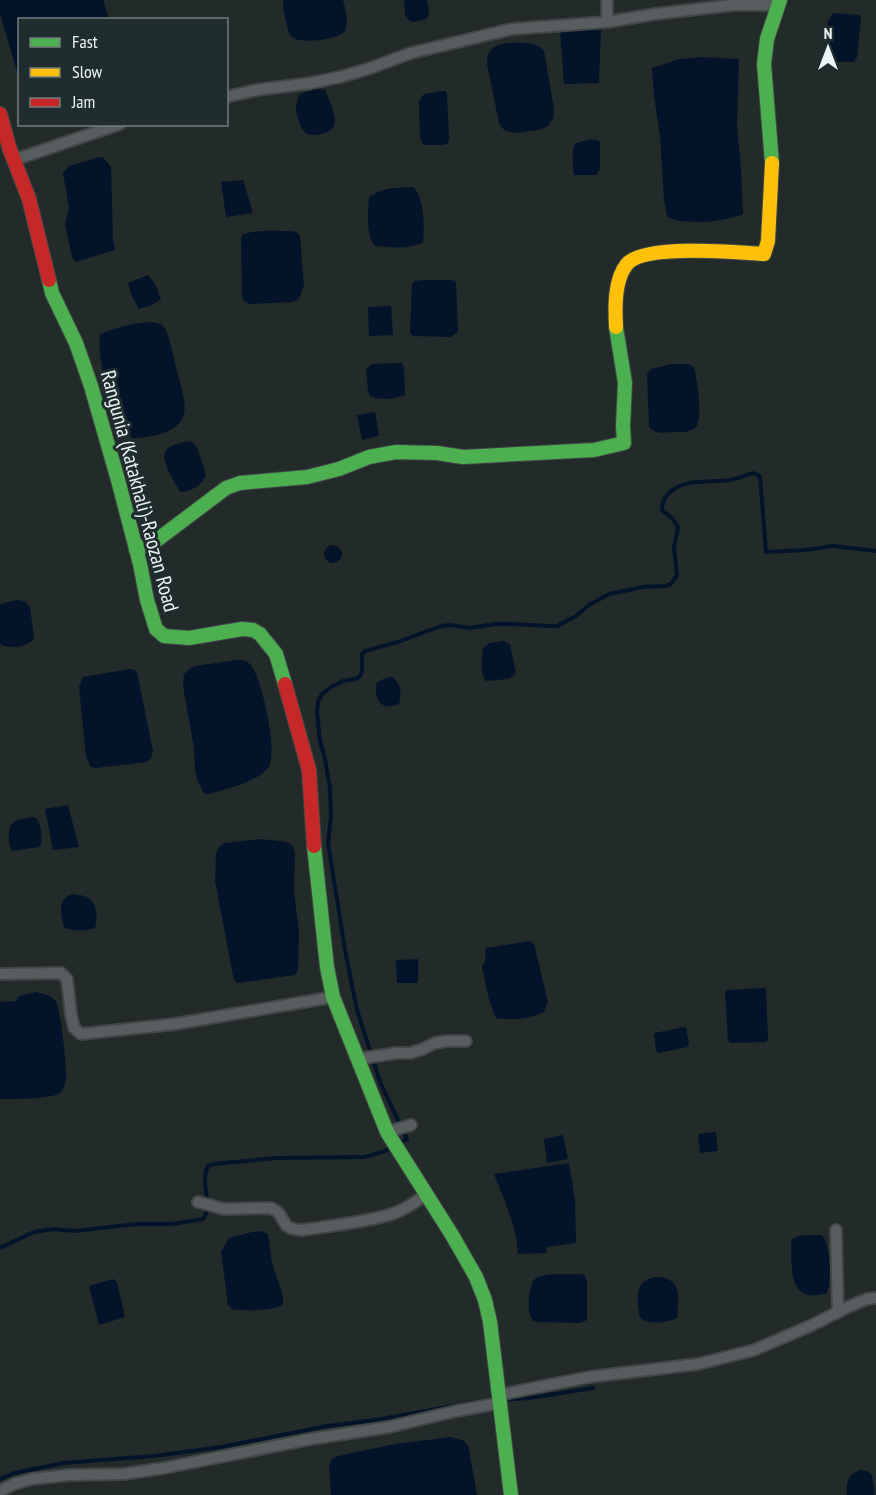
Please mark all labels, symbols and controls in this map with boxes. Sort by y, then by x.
legend [18,18,228,126]
north arrow [798,18,858,78]
text: N [824,23,832,43]
text: Fast [72,30,98,53]
text: Slow [72,60,103,83]
text: Jam [71,90,95,113]
street label: Rangunia (Katakhali)-Raozan Road [95,367,185,615]

